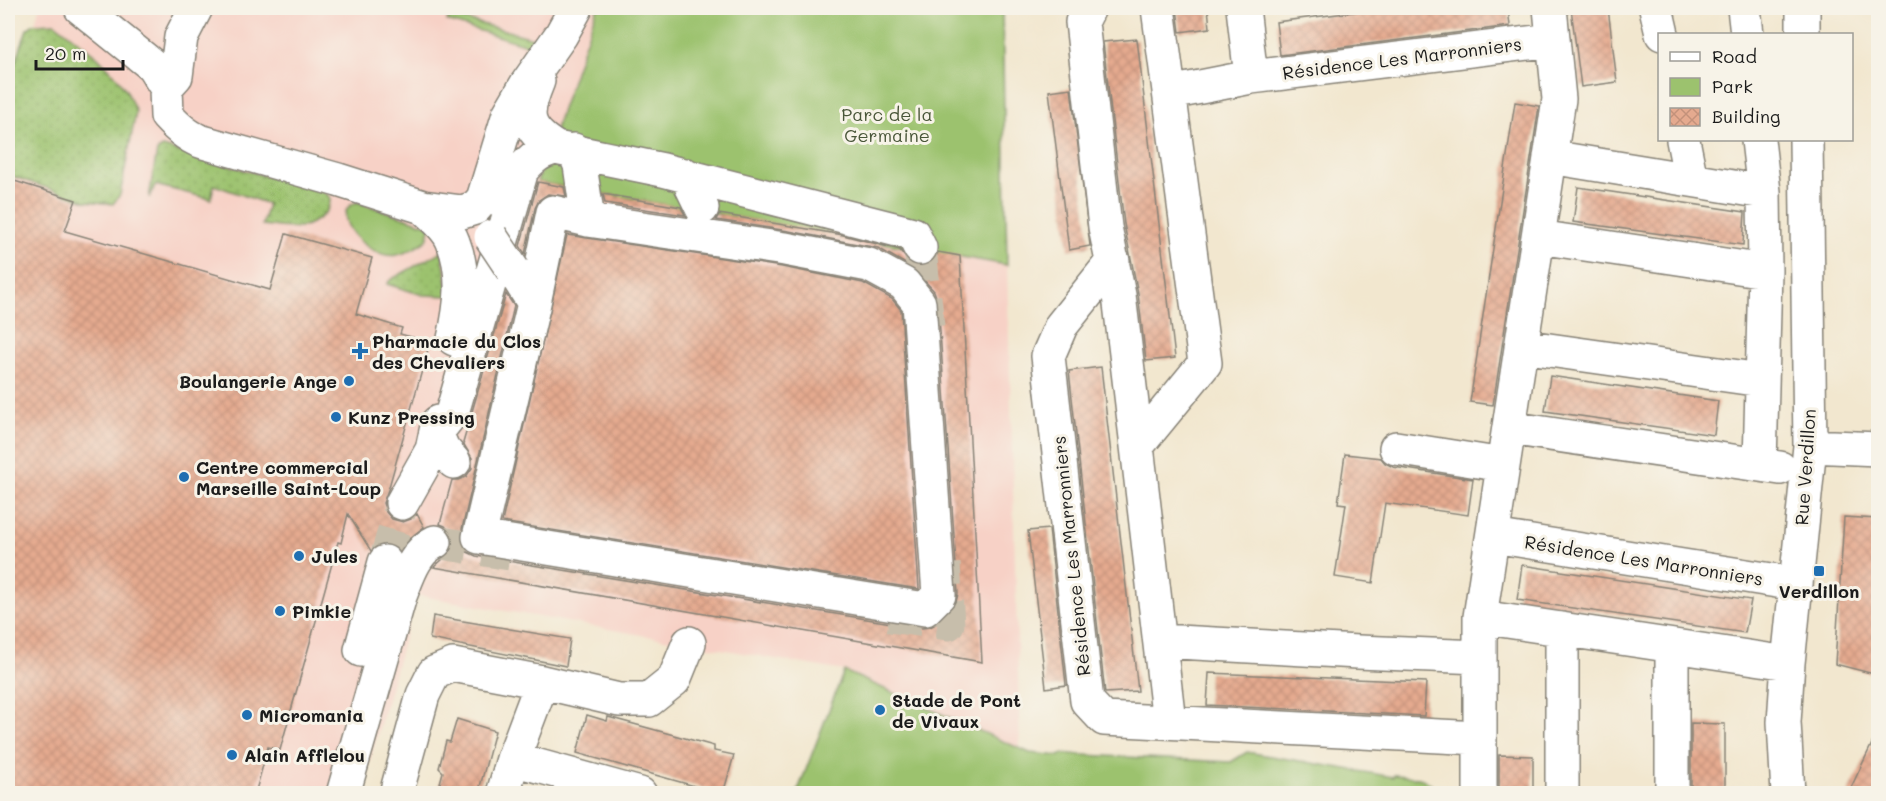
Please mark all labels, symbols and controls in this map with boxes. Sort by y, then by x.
street label: Résidence Les Marronniers [1281,31,1523,85]
scale bar [36,33,123,71]
legend [1658,33,1853,141]
text: 20 m [45,41,86,65]
text: Road [1712,44,1757,68]
text: Park [1712,74,1753,98]
park label: Parc de la Germaine [841,102,933,147]
text: Building [1712,104,1780,128]
place label: Pharmacie du Clos des Chevaliers [372,329,541,374]
marker: Pharmacie du Clos des Chevaliers [353,344,367,358]
place label: Boulangerie Ange [179,369,337,393]
marker: Boulangerie Ange [342,374,356,388]
place label: Kunz Pressing [348,405,475,429]
street label: Rue Verdillon [1789,408,1821,526]
marker: Kunz Pressing [329,410,343,424]
street label: Résidence Les Marronniers [1046,435,1096,677]
place label: Centre commercial Marseille Saint-Loup [196,455,381,500]
marker: Centre commercial Marseille Saint-Loup [177,470,191,484]
street label: Résidence Les Marronniers [1523,529,1765,591]
place label: Jules [311,544,358,568]
marker: Jules [292,549,306,563]
marker: Verdillon [1812,564,1826,578]
place label: Verdillon [1779,579,1859,603]
place label: Pimkie [292,599,351,623]
marker: Pimkie [273,604,287,618]
place label: Stade de Pont de Vivaux [892,688,1021,733]
place label: Micromania [259,703,364,727]
marker: Stade de Pont de Vivaux [873,703,887,717]
marker: Micromania [240,708,254,722]
place label: Alain Afflelou [244,743,365,767]
marker: Alain Afflelou [225,748,239,762]

